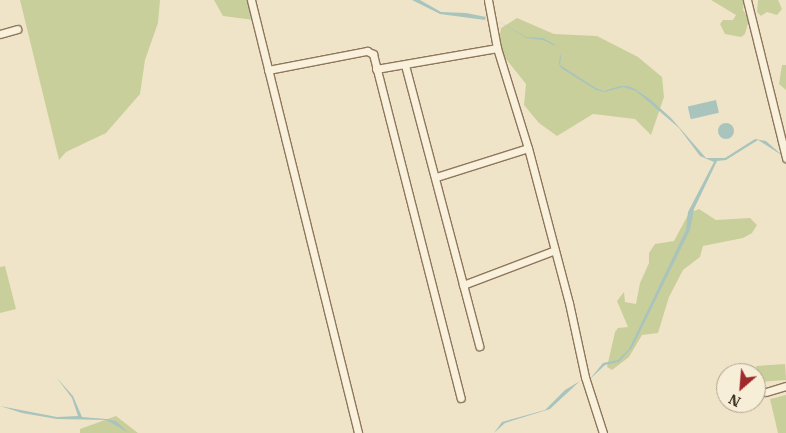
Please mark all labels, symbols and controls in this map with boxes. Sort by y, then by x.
north arrow [716,363,766,413]
text: N [726,390,744,411]

